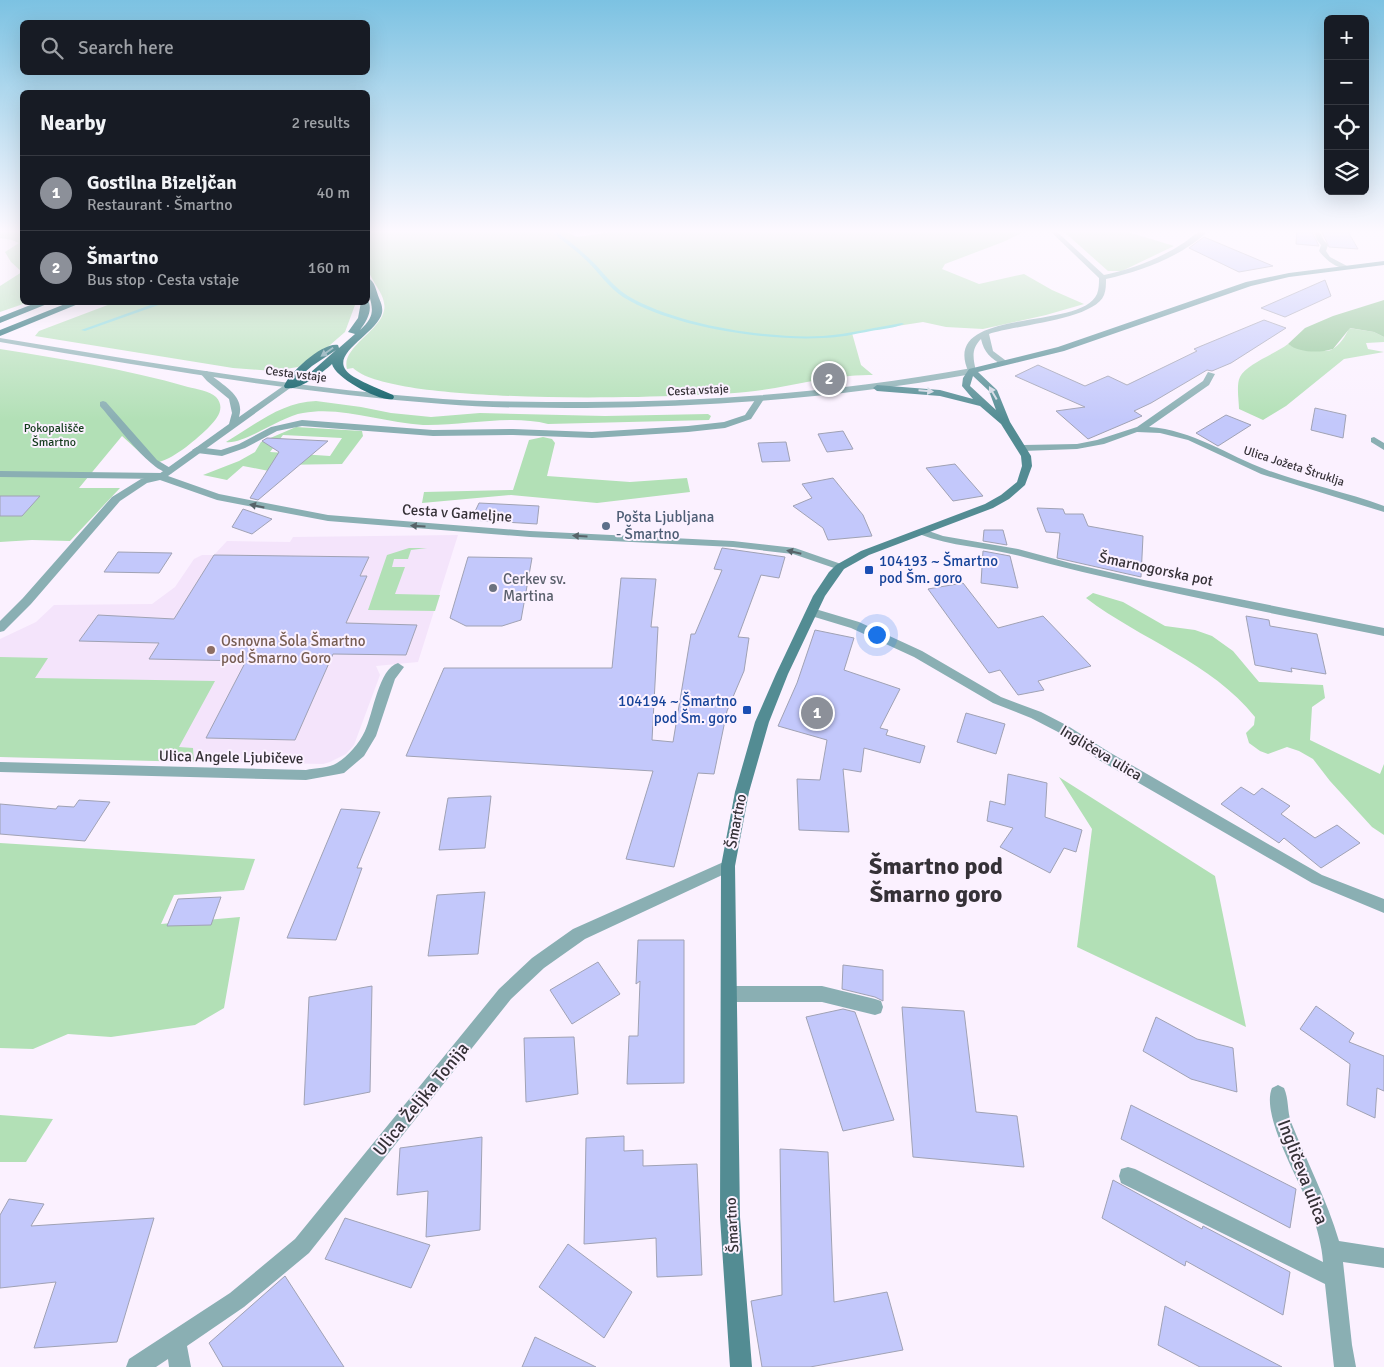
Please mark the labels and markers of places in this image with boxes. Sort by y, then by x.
pin: 2 [813,360,845,398]
place label: Pošta Ljubljana - Šmartno [616,508,714,543]
marker: Pošta Ljubljana - Šmartno [600,520,612,532]
place label: 104193 ~ Šmartno pod Šm. goro [879,551,998,587]
marker: 104193 ~ Šmartno pod Šm. goro [863,564,875,576]
place label: Cerkev sv. Martina [503,570,566,605]
marker: Cerkev sv. Martina [487,582,499,594]
place label: Osnovna Šola Šmartno pod Šmarno Goro [221,631,366,667]
marker: Osnovna Šola Šmartno pod Šmarno Goro [205,644,217,656]
place label: 104194 ~ Šmartno pod Šm. goro [618,691,737,727]
pin: 1 [801,694,833,732]
marker: 104194 ~ Šmartno pod Šm. goro [741,704,753,716]

